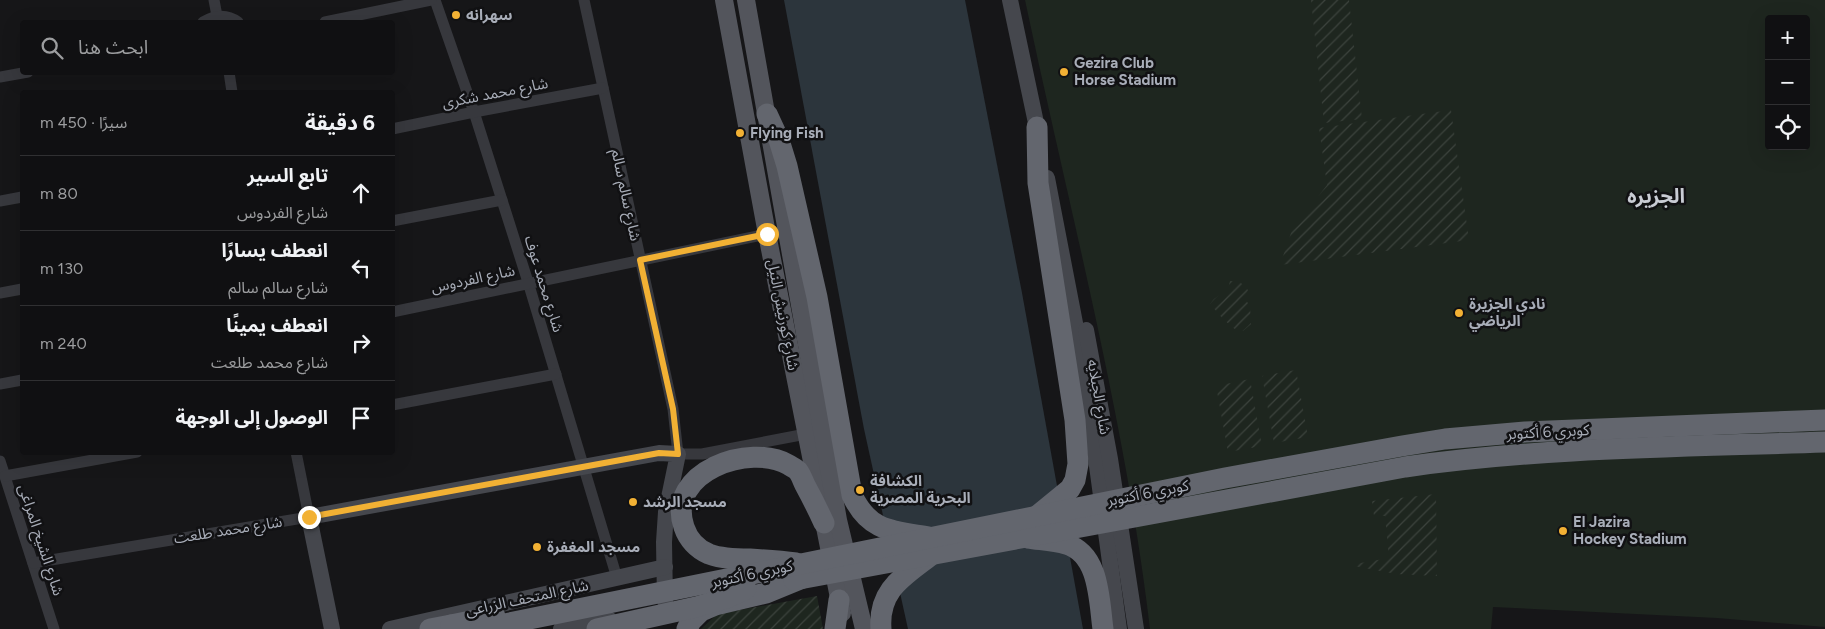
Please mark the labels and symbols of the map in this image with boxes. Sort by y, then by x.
place label: سهرانه [466,6,512,24]
marker: سهرانه [450,9,462,21]
place label: Gezira Club Horse Stadium [1074,54,1176,89]
marker: Gezira Club Horse Stadium [1058,66,1070,78]
street label: شارع محمد شكرى [441,74,550,115]
place label: Flying Fish [750,124,823,142]
marker: Flying Fish [734,127,746,139]
street label: شارع سالم سالم [605,147,645,243]
district label: الجزيره [1627,184,1685,208]
route start [756,223,779,246]
street label: شارع محمد عوف [518,234,567,336]
street label: شارع كورنيش النيل [760,258,803,373]
street label: شارع الفردوس [429,261,517,300]
place label: نادي الجزيرة الرياضي [1469,295,1545,332]
marker: نادي الجزيرة الرياضي [1453,307,1465,319]
street label: شارع الجبلايه [1081,358,1114,437]
street label: كوبري 6 أكتوبر [1505,421,1591,446]
place label: الكشافة البحرية المصرية [870,472,971,507]
street label: كوبري 6 أكتوبر [1105,476,1192,512]
street label: شارع الشيخ المراغى [12,482,68,599]
marker: الكشافة البحرية المصرية [854,484,866,496]
place label: مسجد الرشد [643,493,727,511]
marker: مسجد الرشد [627,496,639,508]
route end [298,506,321,529]
street label: شارع محمد طلعت [172,513,284,550]
place label: El Jazira Hockey Stadium [1573,513,1686,548]
marker: El Jazira Hockey Stadium [1557,525,1569,537]
place label: مسجد المغفرة [547,538,640,556]
marker: مسجد المغفرة [531,541,543,553]
street label: كوبري 6 أكتوبر [709,556,796,594]
street label: شارع المتحف الزراعى [464,576,591,623]

